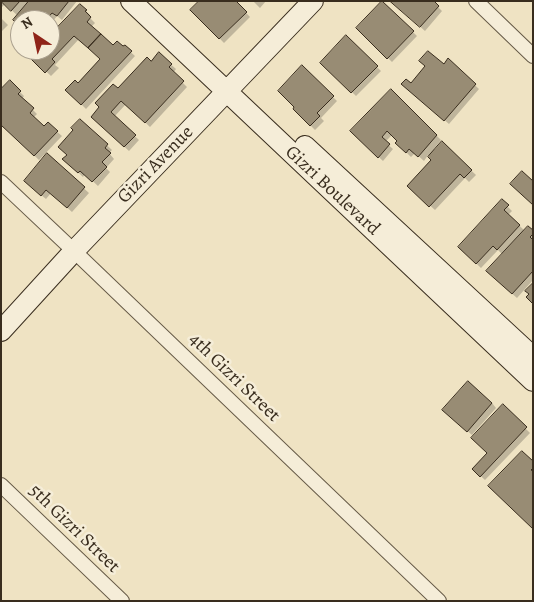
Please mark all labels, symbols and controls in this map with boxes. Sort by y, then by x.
north arrow [10,10,60,60]
text: N [17,12,36,34]
street label: Gizri Avenue [113,121,199,209]
street label: Gizri Boulevard [280,141,384,241]
street label: 4th Gizri Street [184,329,284,427]
street label: 5th Gizri Street [24,480,124,578]

